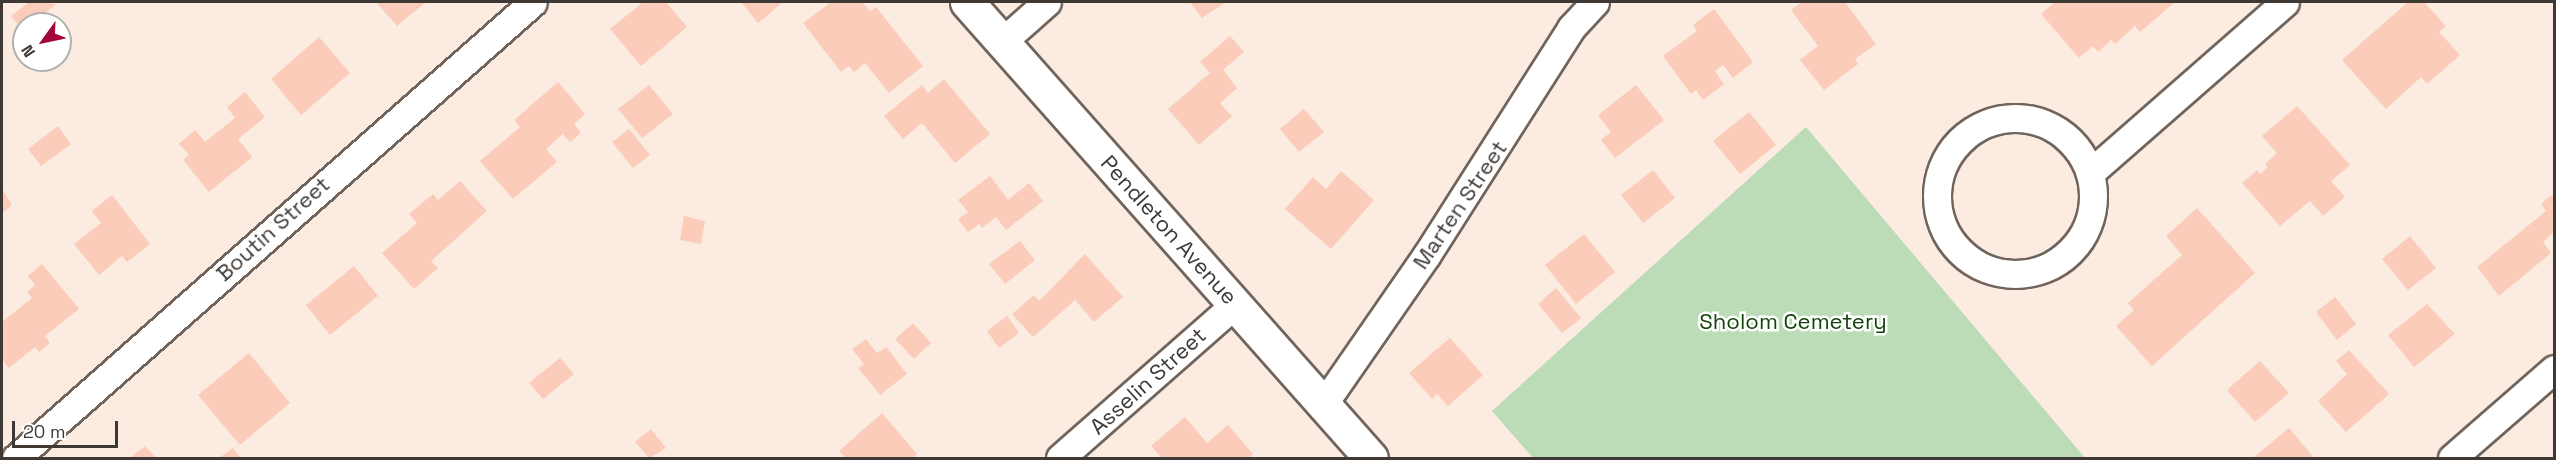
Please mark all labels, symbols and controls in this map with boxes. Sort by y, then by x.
north arrow [12,12,72,72]
text: N [16,41,40,61]
street label: Marten Street [1407,136,1513,274]
street label: Pendleton Avenue [1095,150,1243,310]
street label: Boutin Street [211,171,335,287]
park label: Sholom Cemetery [1699,309,1887,335]
street label: Asselin Street [1084,322,1212,440]
scale bar [15,409,122,447]
text: 20 m [23,420,66,443]

